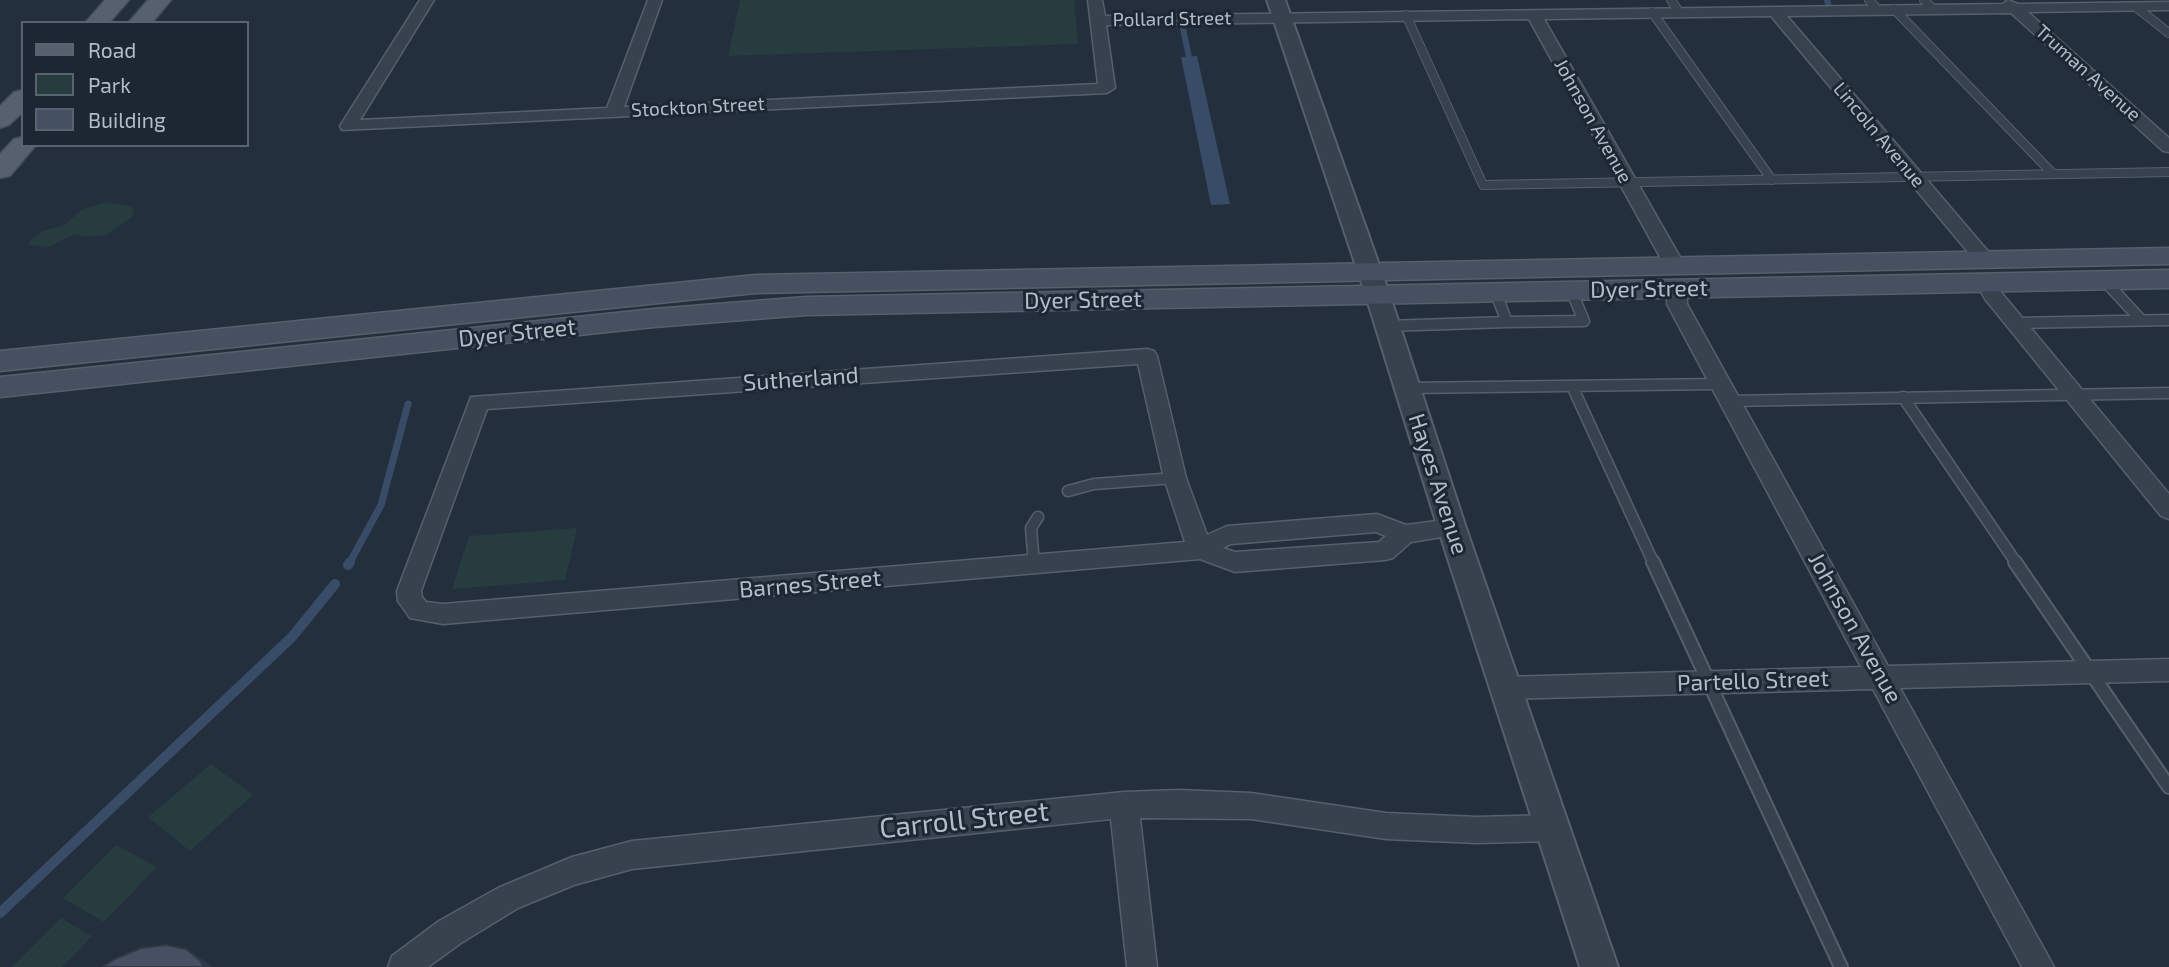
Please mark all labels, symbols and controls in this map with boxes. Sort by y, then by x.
street label: Pollard Street [1112,7,1232,31]
street label: Truman Avenue [2031,20,2145,126]
legend [21,21,248,147]
text: Road [88,37,136,62]
street label: Johnson Avenue [1549,55,1637,187]
text: Park [88,72,131,97]
street label: Lincoln Avenue [1828,78,1930,192]
street label: Stockton Street [631,92,765,122]
text: Building [88,107,166,132]
street label: Dyer Street [1590,274,1708,304]
street label: Dyer Street [1024,285,1142,315]
street label: Dyer Street [457,313,577,353]
street label: Sutherland [742,361,860,397]
street label: Hayes Avenue [1402,410,1474,558]
street label: Johnson Avenue [1802,548,1908,708]
street label: Barnes Street [738,564,882,604]
street label: Partello Street [1676,665,1830,697]
street label: Carroll Street [878,794,1050,846]

